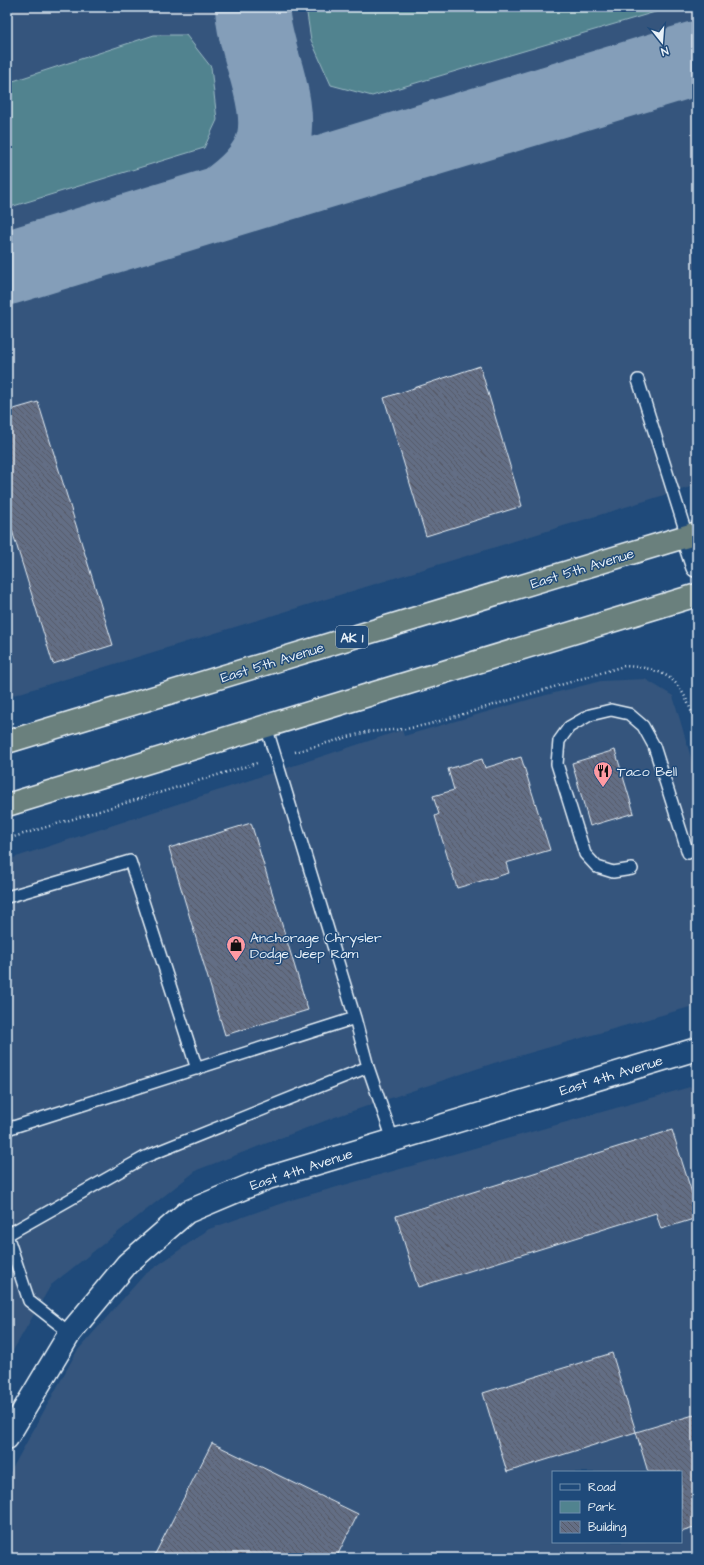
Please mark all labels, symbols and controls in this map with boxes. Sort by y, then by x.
north arrow [642,22,682,62]
text: N [659,43,670,59]
street label: East 5th Avenue [528,544,637,594]
road number: AK 1 [336,626,368,648]
street label: East 5th Avenue [218,638,327,688]
restaurant icon: Taco Bell [592,760,614,788]
place label: Taco Bell [617,762,677,782]
place label: Anchorage Chrysler Dodge Jeep Ram [250,928,382,964]
shop icon: Anchorage Chrysler Dodge Jeep Ram [225,934,247,962]
street label: East 4th Avenue [557,1051,666,1101]
street label: East 4th Avenue [247,1144,356,1196]
legend [552,1471,682,1543]
text: Road [588,1479,616,1496]
text: Park [588,1499,616,1516]
text: Building [588,1519,626,1537]

